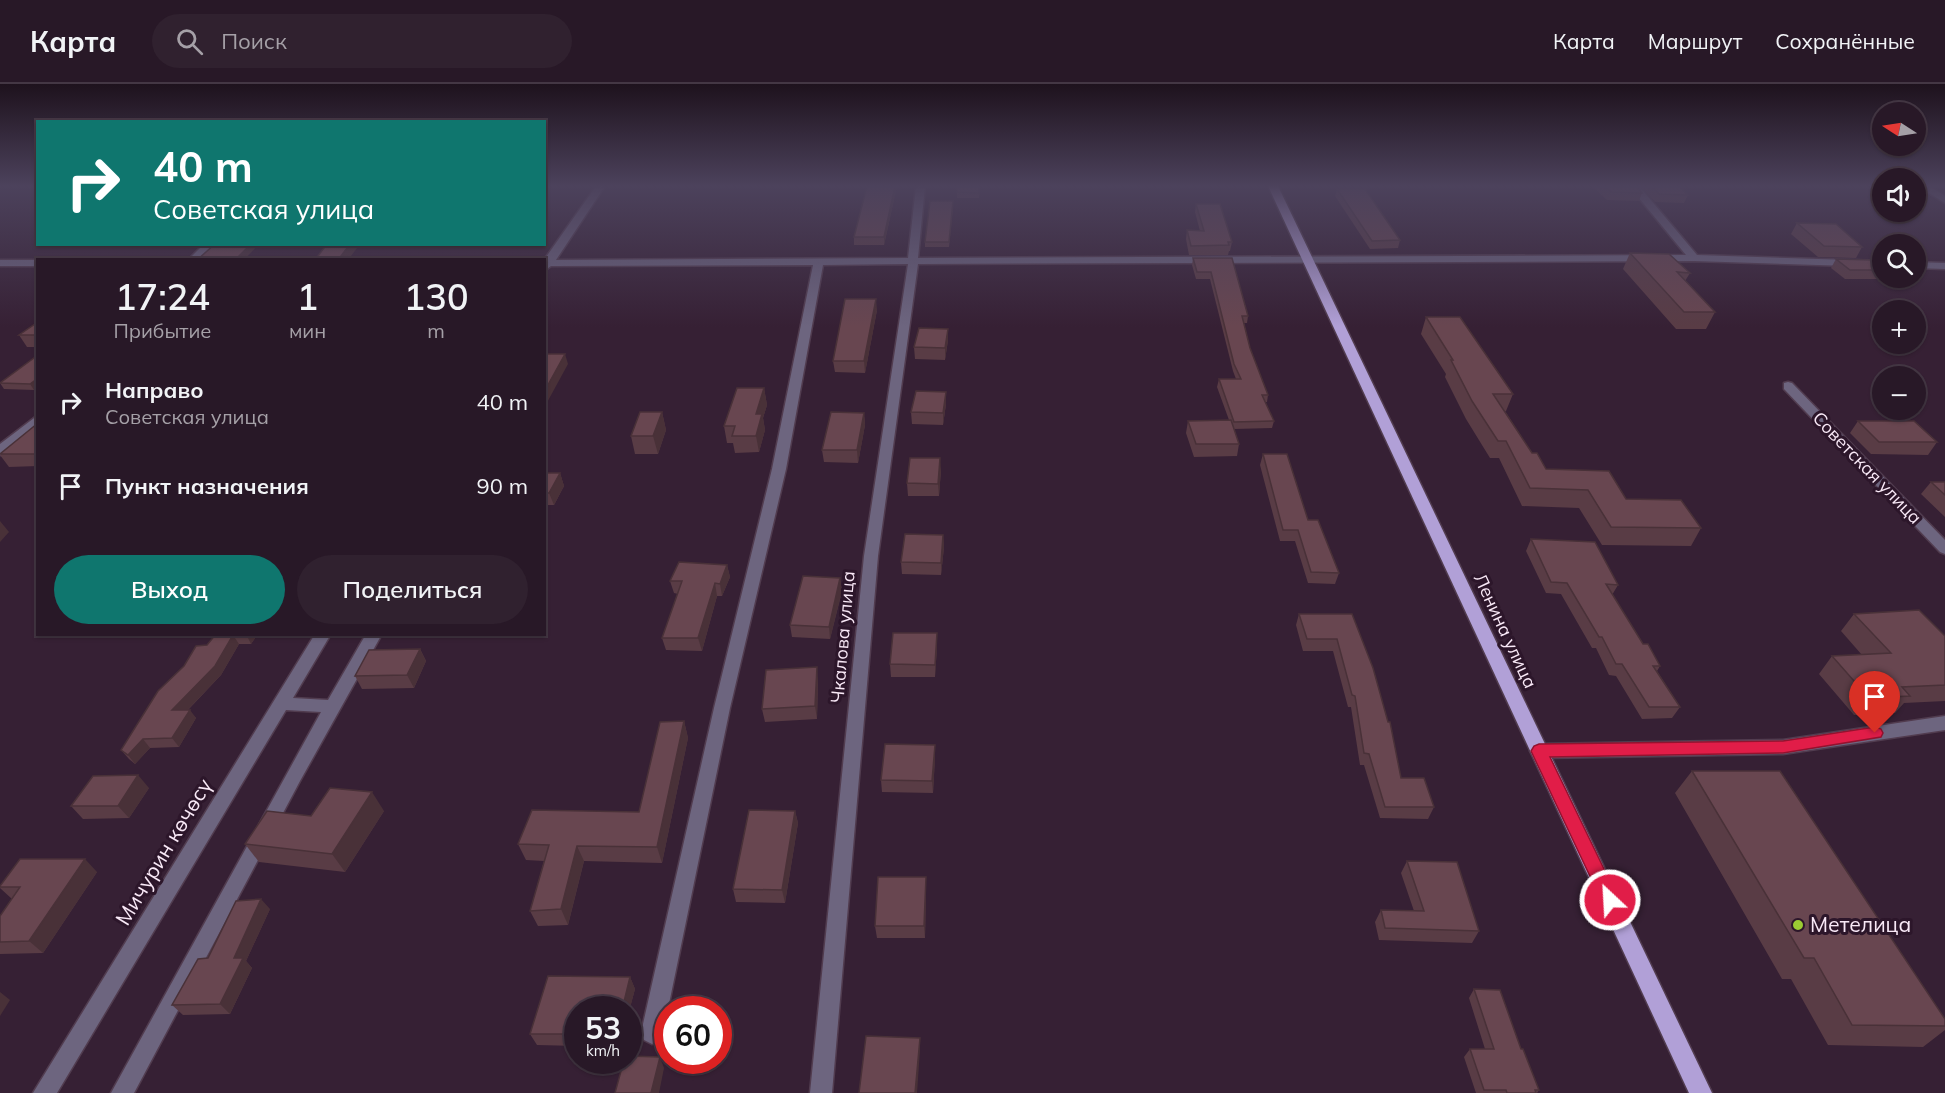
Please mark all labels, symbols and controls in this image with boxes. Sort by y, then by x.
search box [152,14,572,68]
text: Карта [30,24,116,59]
icon: search [173,25,206,58]
text: Поиск [221,27,287,55]
text: Карта [1553,28,1615,54]
text: Маршрут [1648,28,1742,54]
text: Сохранённые [1775,28,1915,54]
north arrow [1872,102,1926,156]
map controls [1872,102,1926,420]
text: 40 m [153,140,253,193]
icon: right [54,144,132,222]
button: sound [1872,168,1926,222]
text: Советская улица [153,192,374,226]
button: search [1872,234,1926,288]
text: 17:24 [115,274,210,319]
text: 1 [297,274,318,319]
text: 130 [404,274,469,319]
button: + [1872,300,1926,354]
text: Прибытие [113,318,211,343]
text: мин [289,318,326,343]
text: m [427,318,445,343]
button: − [1872,366,1926,420]
text: Направо [105,376,203,404]
icon: right [54,386,87,419]
text: 40 m [477,388,528,416]
text: Советская улица [105,404,269,429]
street label: Советская улица [1808,407,1927,529]
icon: arrive [54,470,87,503]
text: Пункт назначения [105,472,309,500]
text: 90 m [477,472,528,500]
button: Выход [54,555,285,624]
button: Поделиться [297,555,528,624]
street label: Чкалова улица [825,570,860,704]
street label: Ленина улица [1469,570,1542,692]
pin [1849,671,1900,733]
icon: arrive [1858,680,1891,713]
street label: Мичурин көчөсү [109,773,217,930]
position arrow [1578,868,1642,932]
place label: Метелица [1810,911,1911,937]
marker: Метелица [1791,918,1805,932]
speed limit sign: 60 [654,996,732,1074]
text: 53 [585,1009,621,1047]
text: km/h [586,1041,620,1060]

